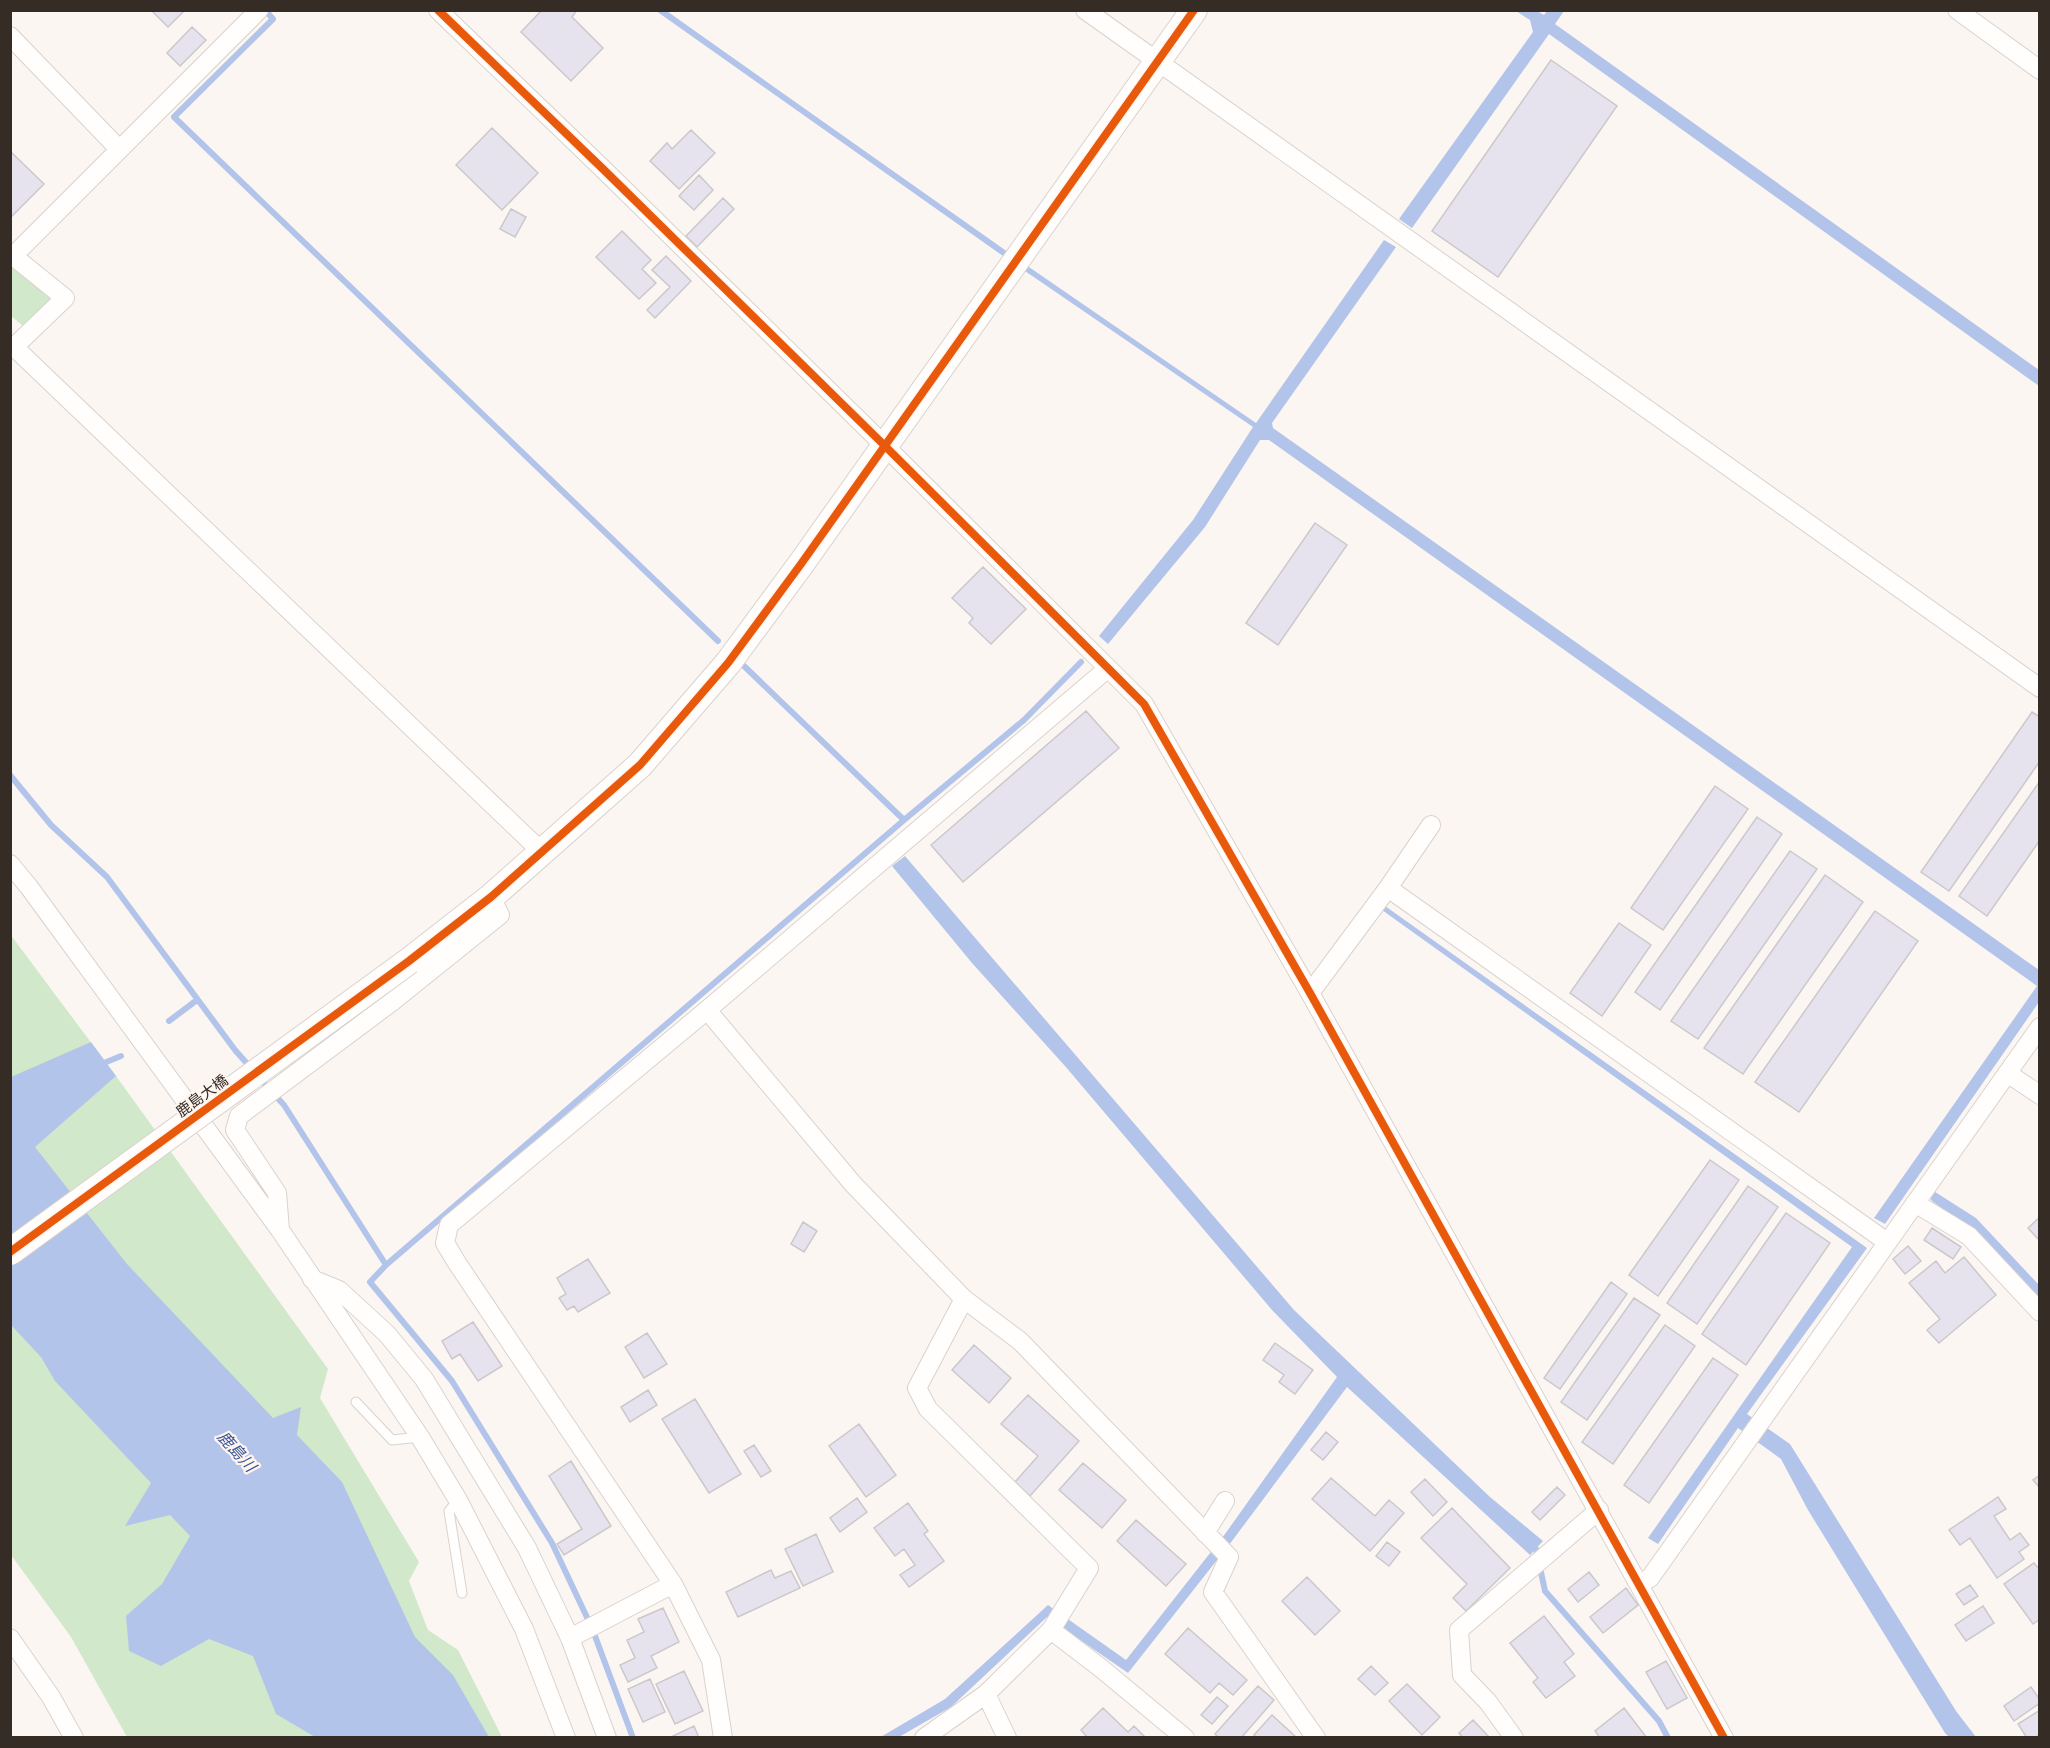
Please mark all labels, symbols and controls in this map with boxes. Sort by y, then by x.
street label: 鹿島大橋 [172,1070,231,1120]
water label: 鹿島川 [214,1426,262,1476]

